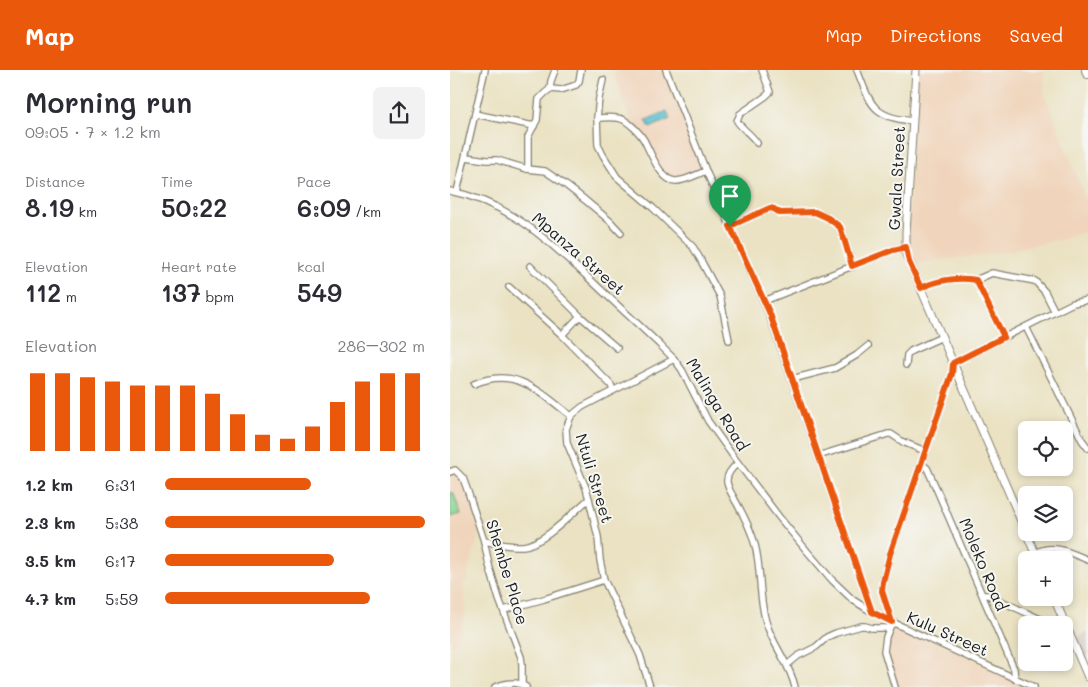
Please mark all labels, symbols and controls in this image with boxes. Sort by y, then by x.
text: Map [25,20,74,51]
text: Map [825,23,862,47]
text: Directions [890,23,982,47]
text: Saved [1010,23,1063,47]
text: Morning run [25,84,192,120]
button: share [373,87,425,139]
text: 09:05 · 7 × 1.2 km [25,121,161,142]
street label: Gwala Street [883,125,909,231]
text: Distance [25,172,85,191]
text: Time [161,172,193,191]
text: Pace [297,172,331,191]
pin [709,175,751,226]
icon: arrive [716,182,744,210]
text: 8.19 [25,191,74,223]
text: 50:22 [161,191,227,223]
text: 6:09 [297,191,351,223]
text: km [74,202,97,221]
text: /km [351,202,381,221]
street label: Mpanza Street [528,207,630,299]
text: Elevation [25,257,88,276]
text: Heart rate [161,257,237,276]
text: kcal [297,257,325,276]
text: 112 [25,276,61,308]
text: 137 [161,276,201,308]
text: 549 [297,276,342,308]
text: m [61,287,77,306]
text: bpm [201,287,234,306]
text: Elevation [25,335,97,356]
text: 286–302 m [338,335,425,356]
street label: Malinga Road [682,354,754,454]
map controls [1018,421,1073,671]
button: locate [1018,421,1073,476]
street label: Ntuli Street [571,431,619,525]
text: 1.2 km [25,474,73,495]
text: 6:31 [105,474,136,495]
button: layers [1018,486,1073,541]
text: 2.3 km [25,512,76,533]
text: 5:38 [105,512,138,533]
street label: Moleko Road [955,514,1013,614]
street label: Shembe Place [482,517,534,627]
text: 3.5 km [25,550,76,571]
text: 6:17 [105,550,136,571]
button: + [1018,551,1073,606]
text: 4.7 km [25,588,76,609]
text: 5:59 [105,588,138,609]
street label: Kulu Street [904,606,992,660]
button: − [1018,616,1073,671]

